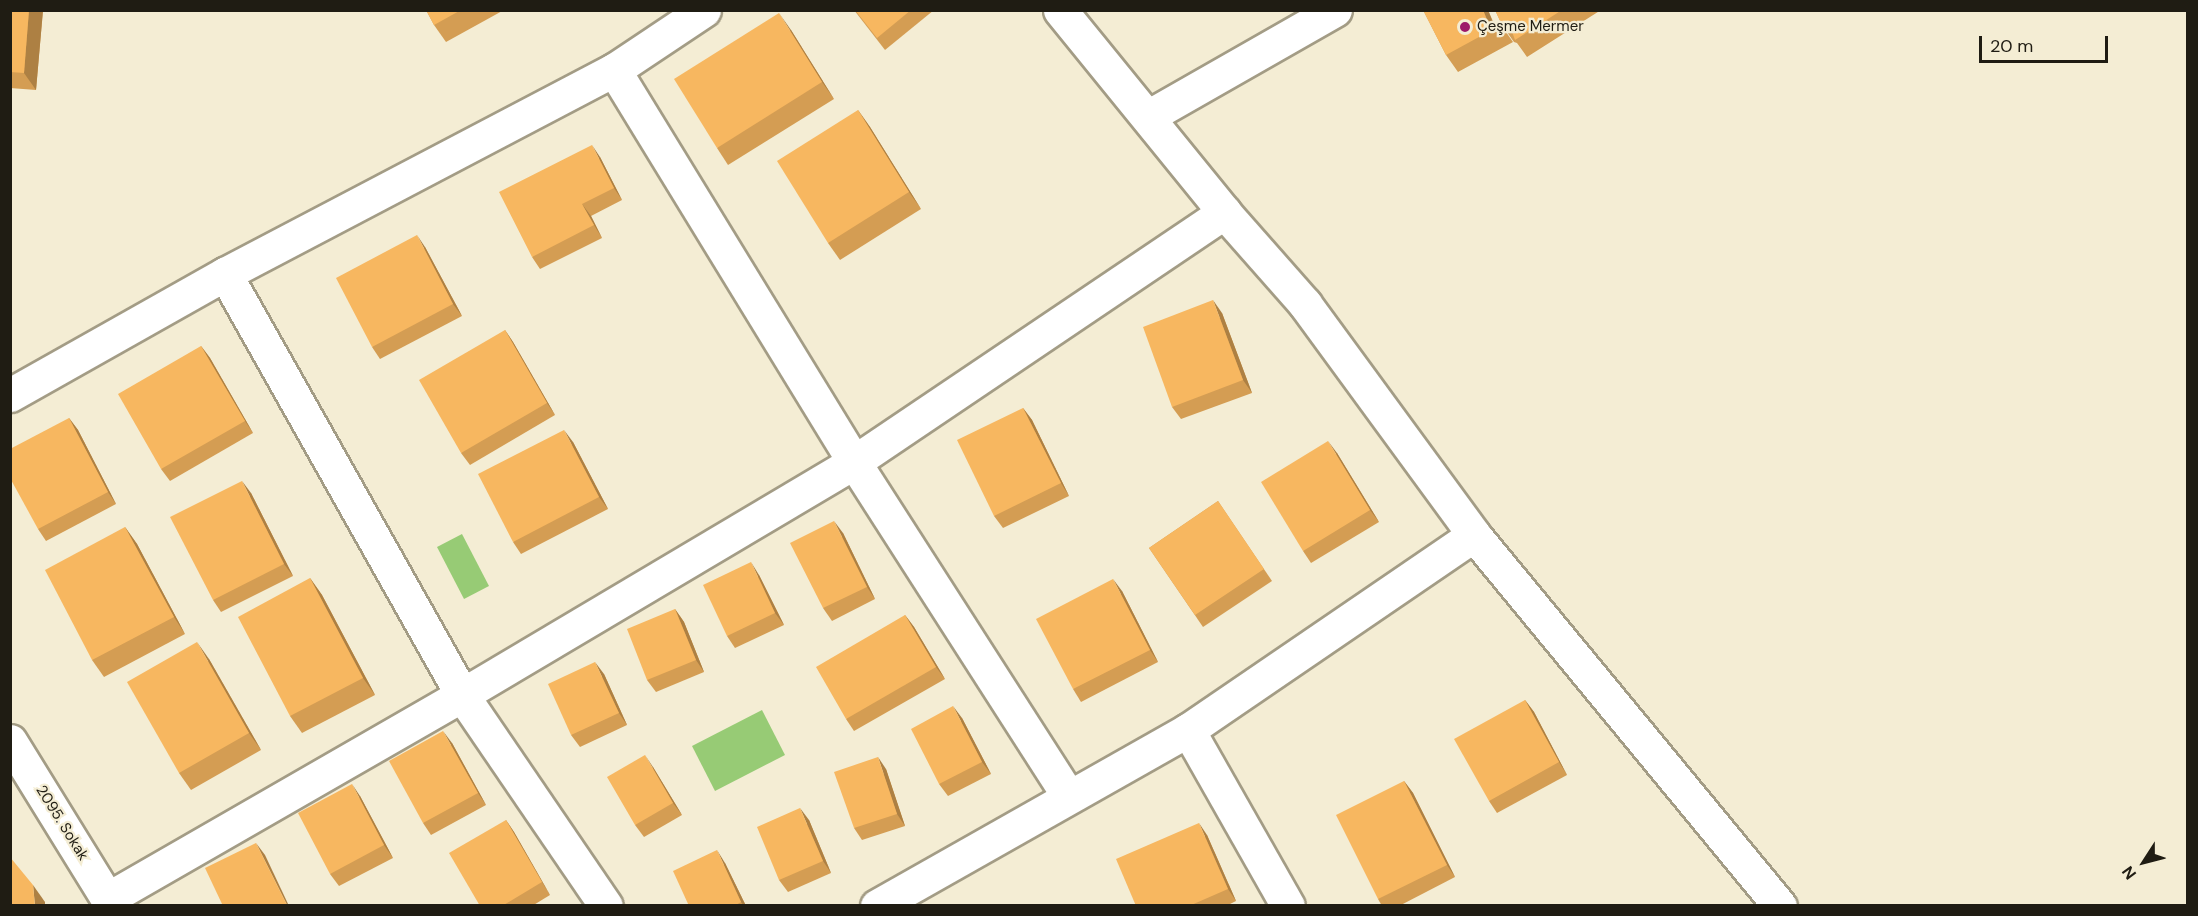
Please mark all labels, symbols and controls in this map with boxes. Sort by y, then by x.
place label: Çeşme Mermer [1477,18,1584,36]
marker: Çeşme Mermer [1458,20,1472,34]
scale bar [1982,24,2111,62]
text: 20 m [1990,34,2033,58]
street label: 2095. Sokak [32,782,92,864]
north arrow [2114,832,2174,892]
text: N [2117,862,2141,884]

